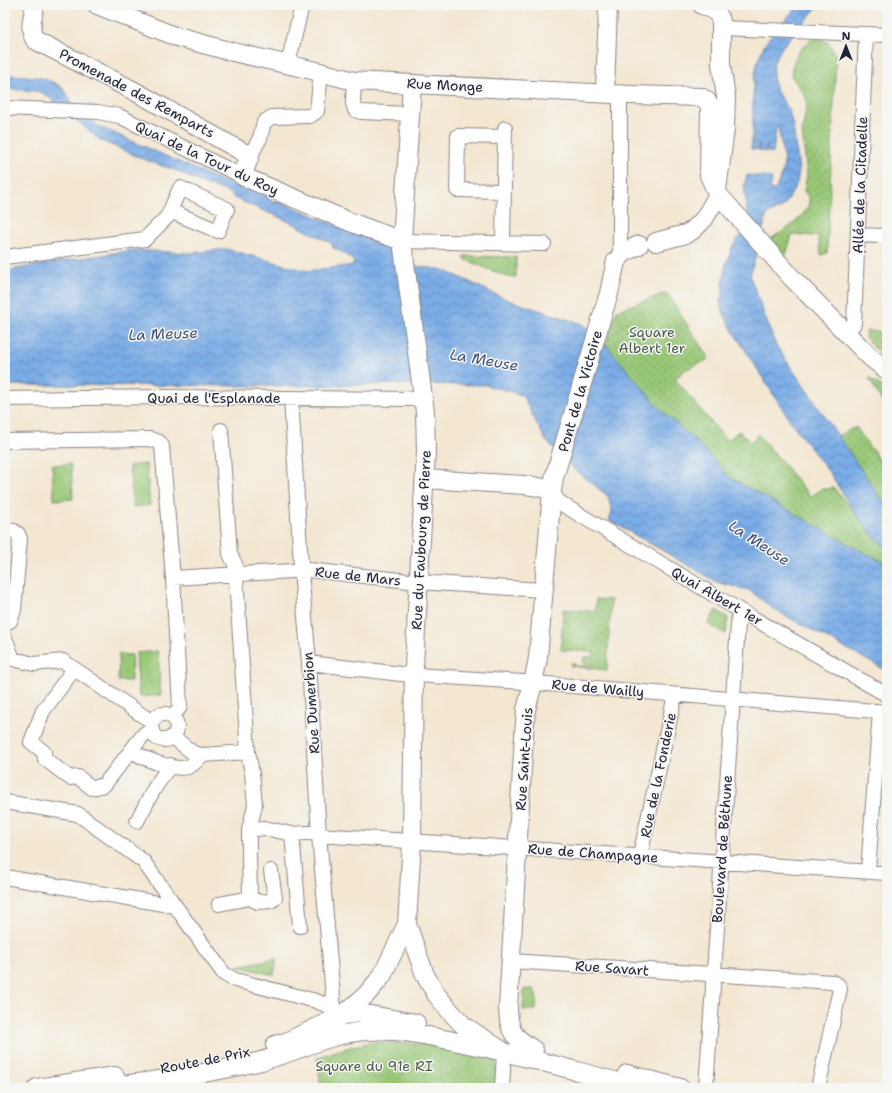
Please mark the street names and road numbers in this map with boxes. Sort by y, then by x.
street label: Promenade des Remparts [56,44,218,142]
street label: Rue Monge [406,74,484,96]
street label: Allée de la Citadelle [849,116,871,254]
street label: Quai de la Tour du Roy [132,117,282,199]
street label: Pont de la Victoire [554,328,606,454]
street label: Quai de l'Esplanade [147,389,281,407]
street label: Rue du Faubourg de Pierre [407,450,435,630]
street label: Rue de Mars [314,563,402,589]
street label: Quai Albert 1er [668,563,766,630]
street label: Rue Dumerbion [298,651,324,755]
street label: Rue de Wailly [551,675,645,701]
street label: Rue Saint-Louis [511,707,537,811]
street label: Rue de la Fonderie [636,711,680,839]
street label: Boulevard de Béthune [708,774,736,924]
street label: Rue de Champagne [527,839,659,867]
street label: Rue Savart [575,956,649,980]
street label: Route de Prix [159,1042,251,1078]

